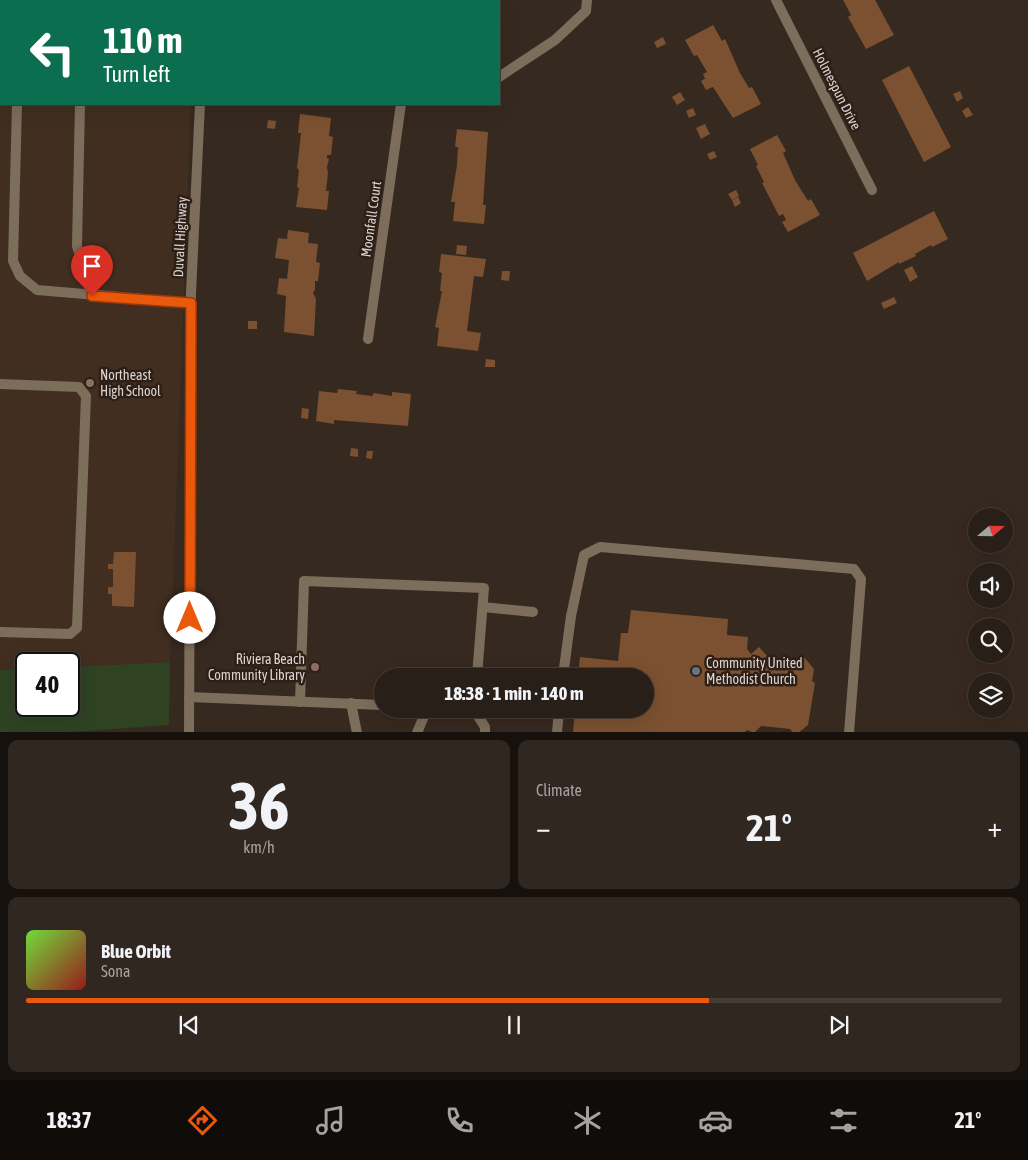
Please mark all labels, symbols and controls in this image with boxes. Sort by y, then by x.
icon: left [20,20,85,85]
text: 110 m [103,20,182,60]
street label: Holmespun Drive [810,46,864,132]
text: Turn left [103,61,170,87]
street label: Moonfall Court [358,180,384,258]
street label: Duvall Highway [170,196,190,278]
pin [71,245,113,296]
icon: arrive [78,252,106,280]
place label: Northeast High School [100,367,161,399]
marker: Northeast High School [84,377,96,389]
north arrow [968,508,1012,552]
map controls [968,508,1013,718]
button: sound [968,563,1013,608]
position arrow [163,591,215,643]
button: search [968,618,1013,663]
place label: Riviera Beach Community Library [208,651,305,683]
speed limit sign: 40 [15,652,80,717]
place label: Community United Methodist Church [706,655,803,687]
marker: Riviera Beach Community Library [309,661,321,673]
marker: Community United Methodist Church [690,665,702,677]
button: layers [968,673,1013,718]
text: 18:38 · 1 min · 140 m [444,682,584,704]
text: 36 [228,768,290,843]
text: Climate [536,781,582,799]
text: 21° [746,806,792,849]
text: − [536,811,551,843]
text: + [987,811,1002,843]
text: km/h [243,838,275,856]
text: Blue Orbit [101,940,171,962]
text: Sona [101,962,130,980]
icon: previous [175,1011,203,1039]
icon: pause [500,1011,528,1039]
icon: next [825,1011,853,1039]
icon: directions [185,1103,220,1138]
icon: music [313,1103,348,1138]
icon: phone [442,1103,477,1138]
icon: climate [570,1103,605,1138]
icon: car [698,1103,733,1138]
icon: filters [826,1103,861,1138]
text: 18:37 [47,1107,92,1133]
text: 21° [955,1107,981,1133]

